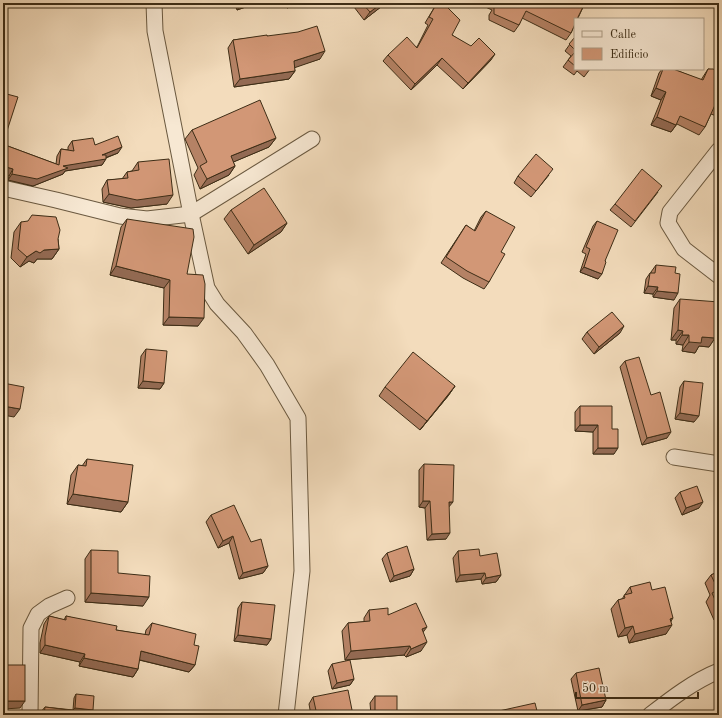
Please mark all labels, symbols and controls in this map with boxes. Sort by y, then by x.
legend [574,18,704,70]
text: Calle [610,29,636,41]
text: Edificio [610,49,649,61]
scale bar [576,674,698,700]
text: 50 m [582,682,609,695]

